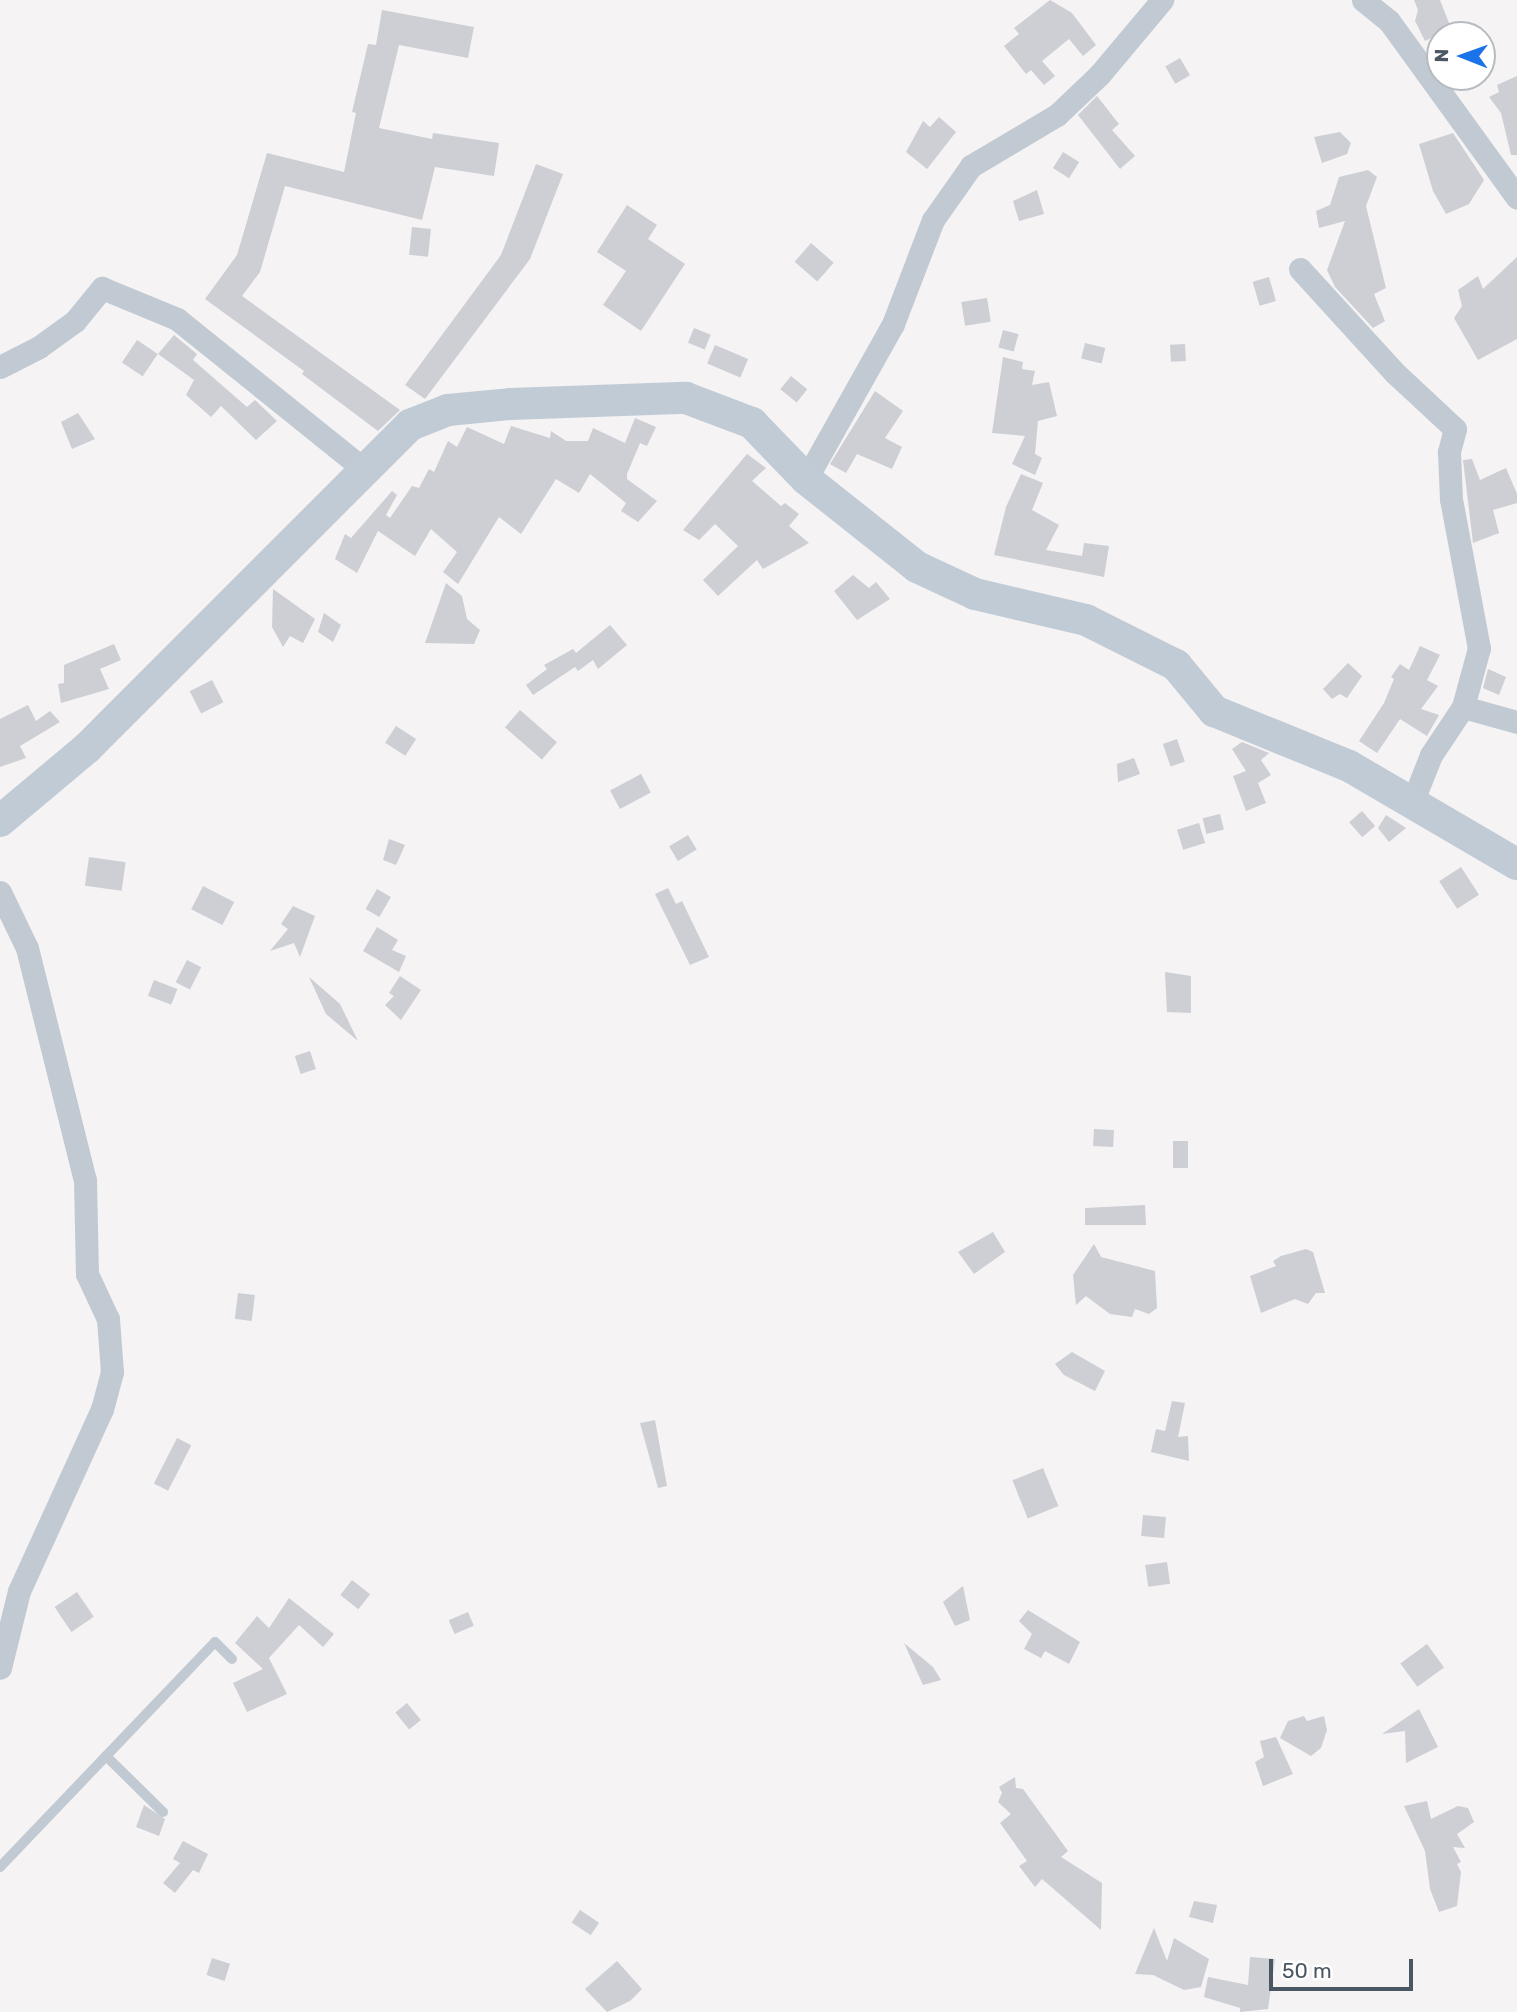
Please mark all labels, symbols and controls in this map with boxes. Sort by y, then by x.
north arrow [1426,21,1496,91]
text: N [1430,49,1453,63]
scale bar [1272,1946,1416,1990]
text: 50 m [1282,1958,1332,1983]

